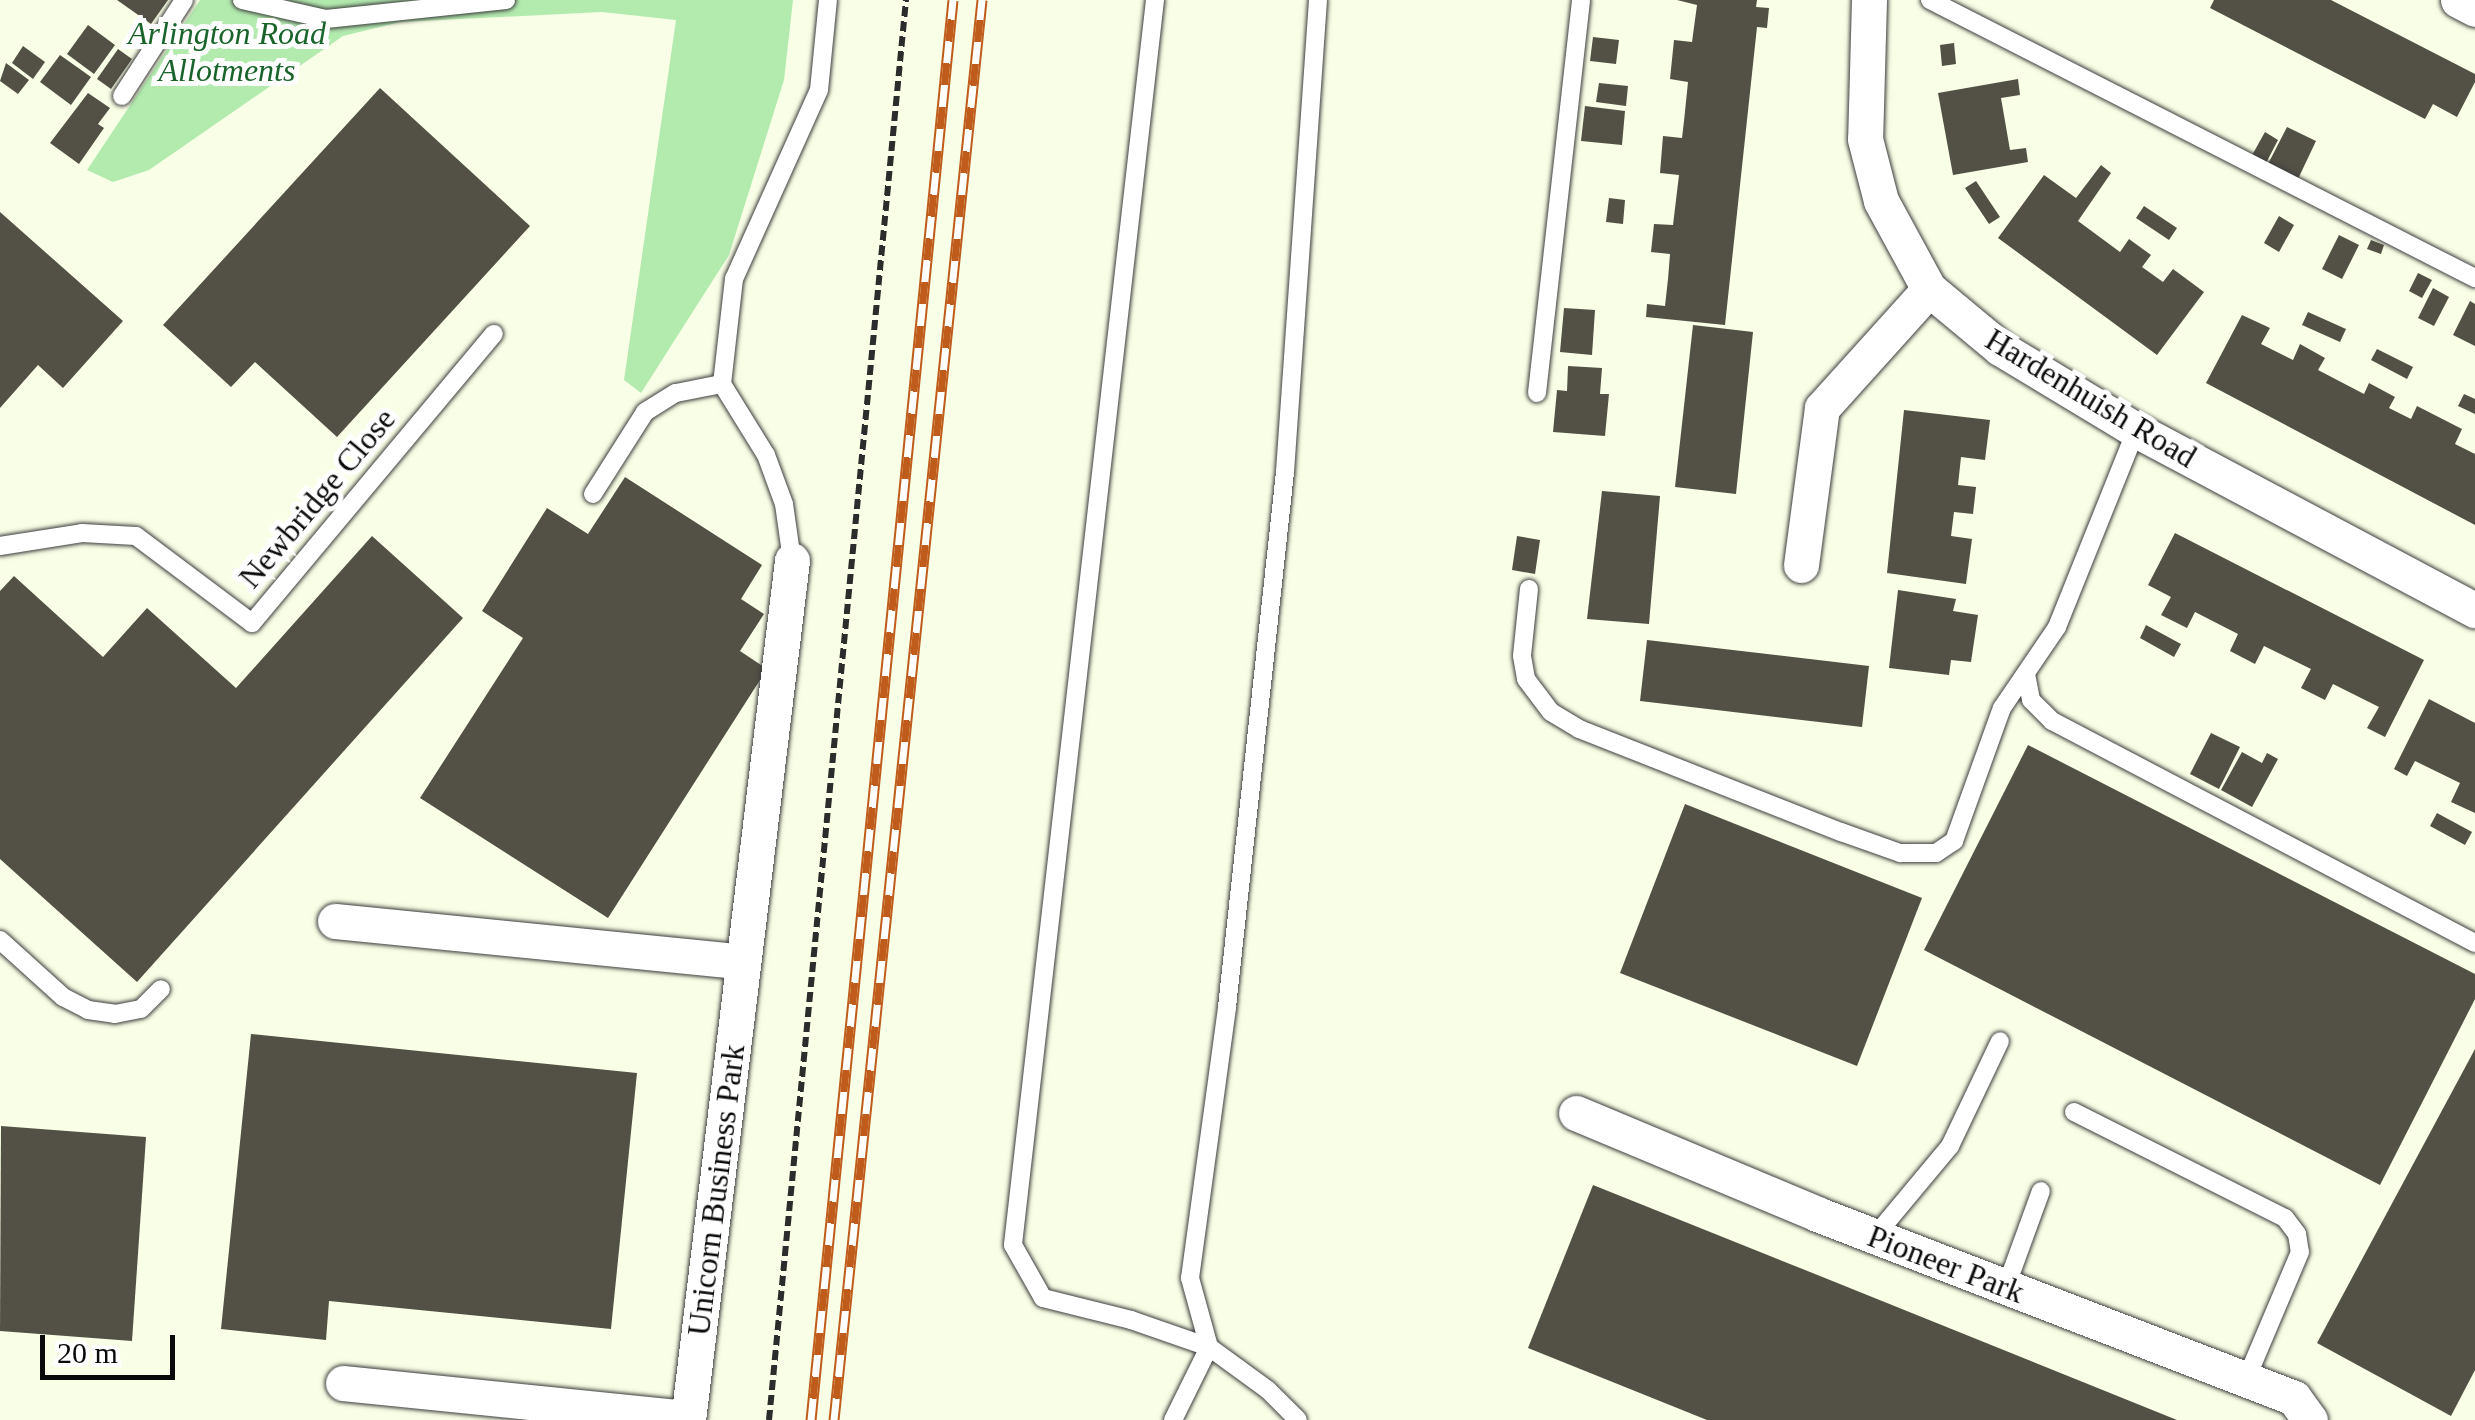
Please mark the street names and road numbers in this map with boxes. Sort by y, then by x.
street label: Hardenhuish Road [1979,320,2203,476]
street label: Newbridge Close [231,400,403,596]
street label: Unicorn Business Park [679,1042,753,1338]
street label: Pioneer Park [1862,1217,2030,1311]

